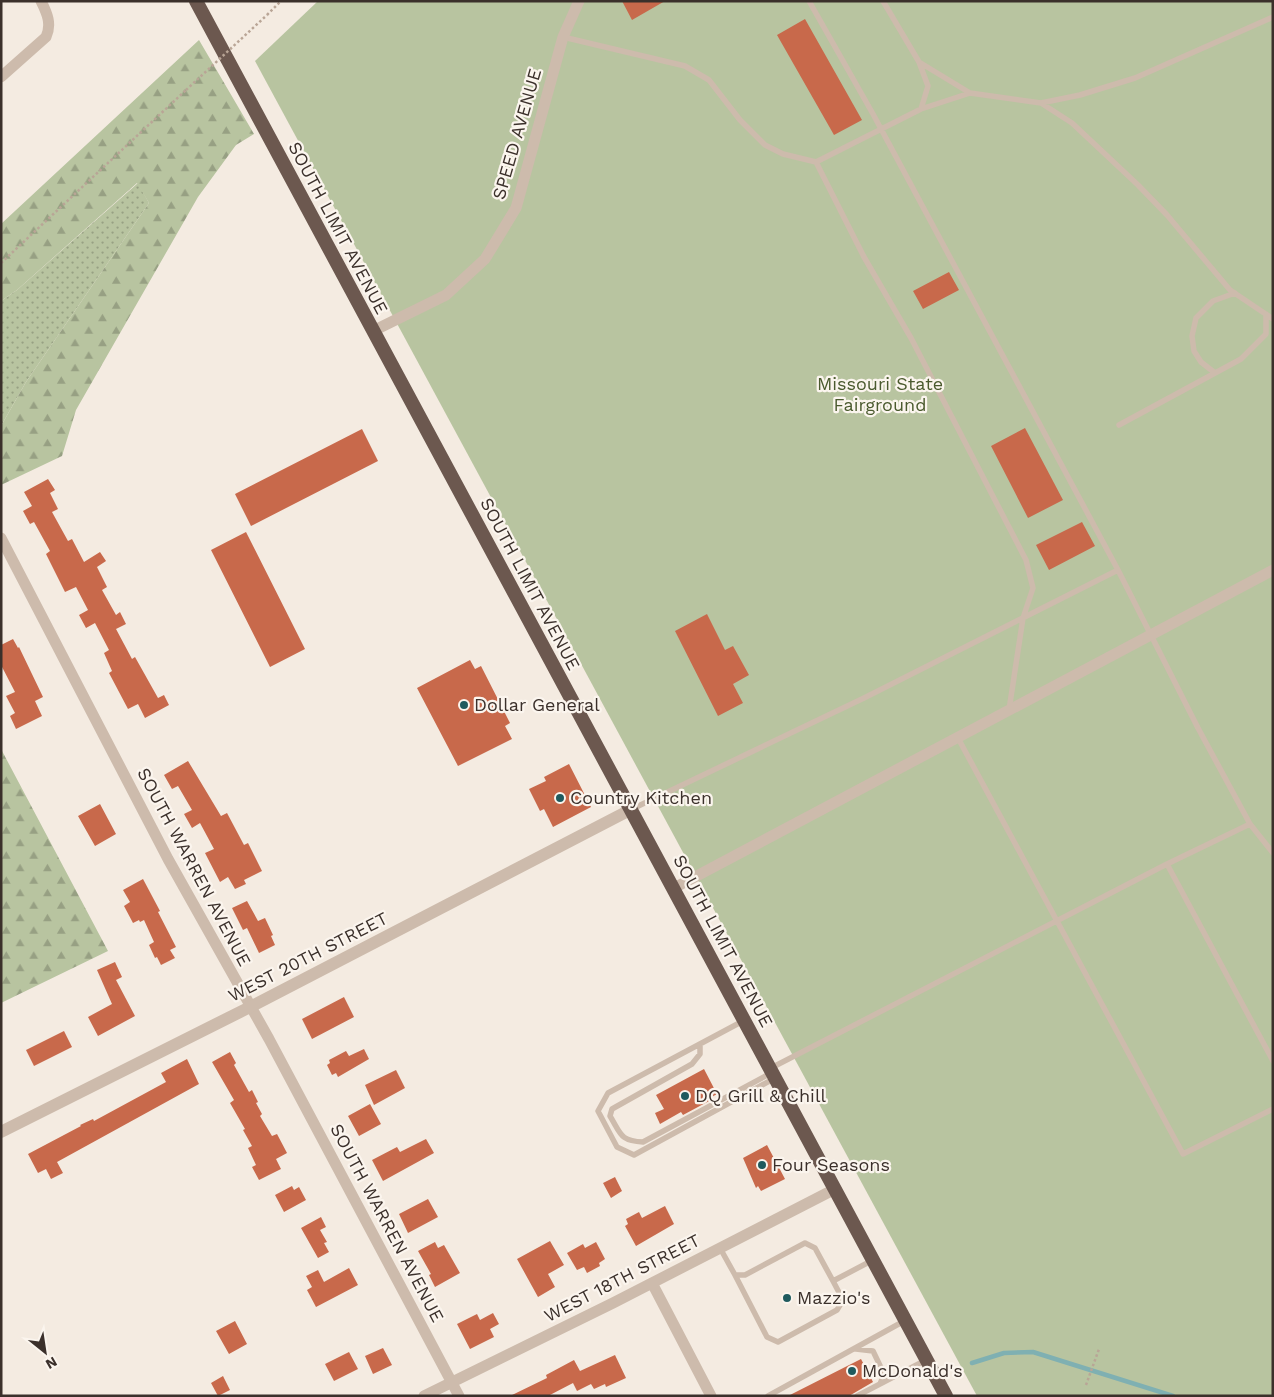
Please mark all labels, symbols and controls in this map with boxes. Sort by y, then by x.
street label: SPEED AVENUE [488,66,545,202]
street label: SOUTH LIMIT AVENUE [284,138,393,317]
park label: Missouri State Fairground [817,373,943,415]
street label: SOUTH LIMIT AVENUE [476,494,585,673]
place label: Dollar General [474,694,600,715]
marker: Dollar General [458,699,470,711]
street label: SOUTH WARREN AVENUE [133,764,256,969]
place label: Country Kitchen [570,787,712,808]
marker: Country Kitchen [554,792,566,804]
street label: SOUTH LIMIT AVENUE [669,851,778,1030]
street label: WEST 20TH STREET [225,907,391,1006]
place label: DQ Grill & Chill [695,1085,826,1106]
marker: DQ Grill & Chill [679,1090,691,1102]
street label: SOUTH WARREN AVENUE [326,1120,449,1325]
place label: Four Seasons [772,1154,890,1175]
marker: Four Seasons [756,1159,768,1171]
street label: WEST 18TH STREET [540,1229,703,1326]
place label: Mazzio's [797,1287,870,1308]
marker: Mazzio's [781,1292,793,1304]
north arrow [20,1327,70,1377]
text: N [43,1354,60,1373]
place label: McDonald's [862,1360,963,1381]
marker: McDonald's [846,1365,858,1377]

